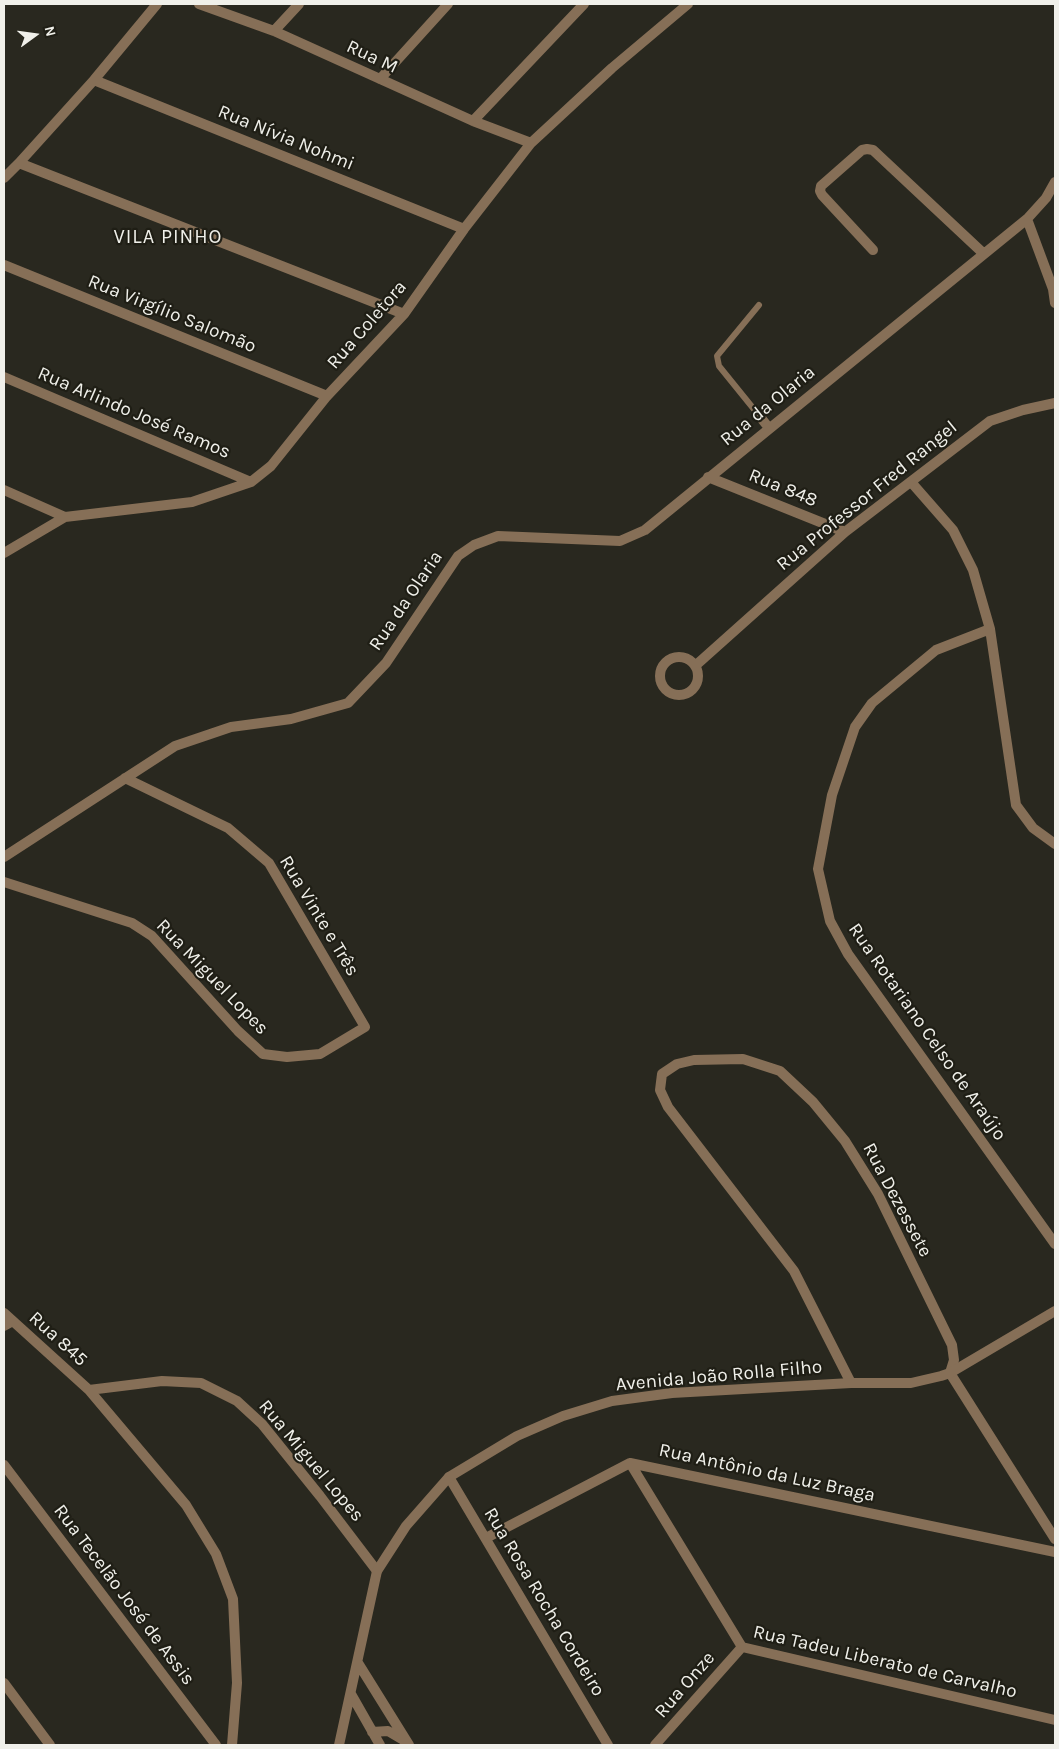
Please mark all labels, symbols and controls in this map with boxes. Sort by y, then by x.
north arrow [10,10,60,60]
text: N [41,24,60,38]
street label: Rua M [343,35,401,79]
street label: Rua Nívia Nohmi [214,100,358,176]
district label: VILA PINHO [112,225,224,249]
street label: Rua Virgílio Salomão [84,270,260,358]
street label: Rua Coletora [322,276,412,374]
street label: Rua da Olaria [716,361,820,451]
street label: Rua Arlindo José Ramos [34,362,234,464]
street label: Rua Professor Fred Rangel [772,416,962,576]
street label: Rua 848 [745,464,821,512]
street label: Rua da Olaria [364,547,448,655]
street label: Rua Vinte e Três [274,852,364,980]
street label: Rua Miguel Lopes [151,914,273,1040]
street label: Rua Rotariano Celso de Araújo [843,919,1011,1145]
street label: Rua Dezessete [857,1139,937,1261]
street label: Rua 845 [24,1307,92,1371]
street label: Avenida João Rolla Filho [615,1356,823,1396]
street label: Rua Miguel Lopes [253,1396,369,1526]
street label: Rua Antônio da Luz Braga [657,1439,877,1507]
street label: Rua Tecelão José de Assis [49,1500,199,1690]
street label: Rua Rosa Rocha Cordeiro [479,1503,609,1701]
street label: Rua Tadeu Liberato de Carvalho [751,1621,1019,1703]
street label: Rua Onze [650,1647,720,1723]

